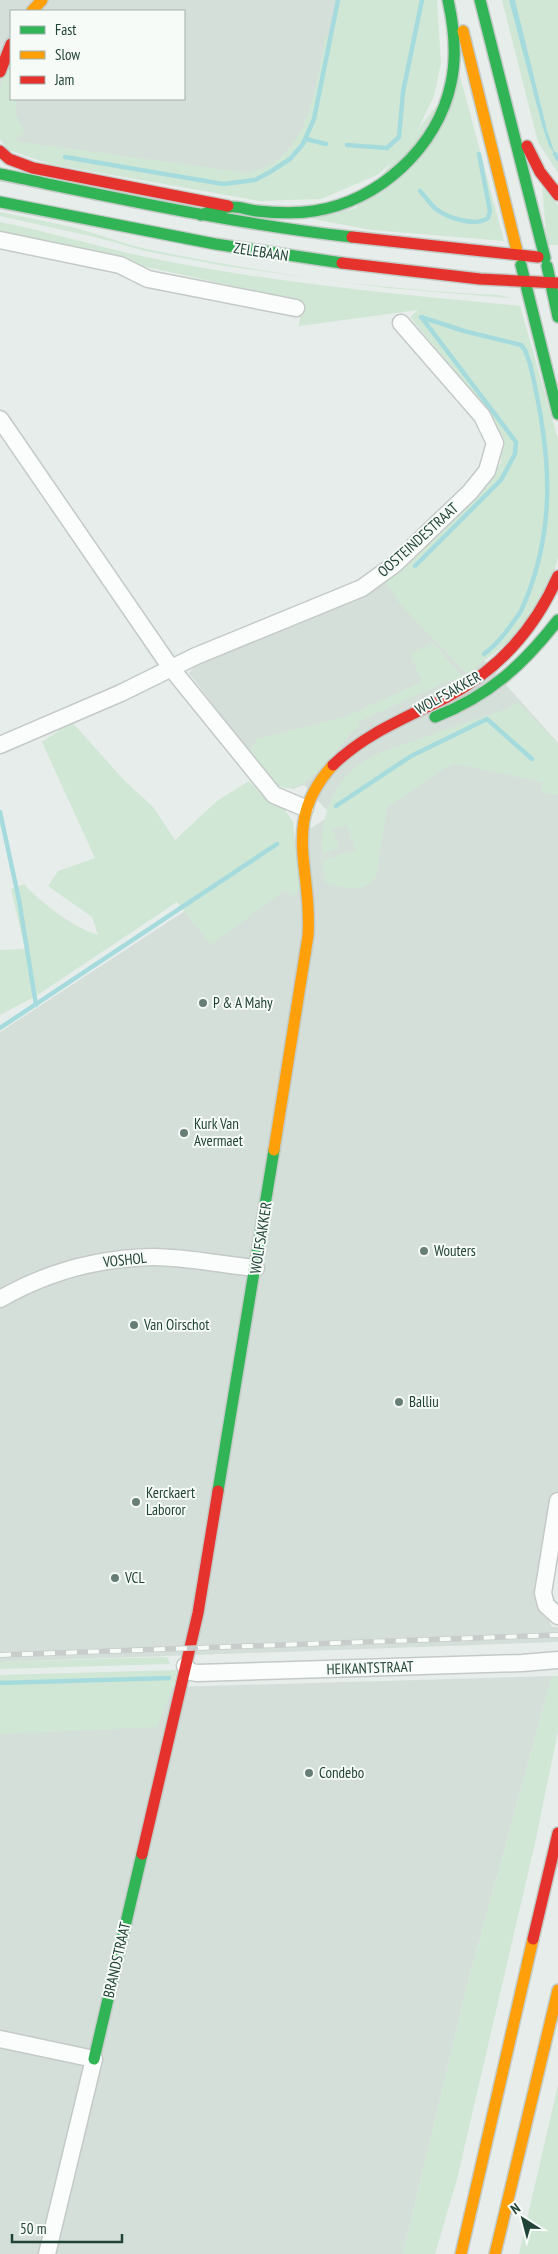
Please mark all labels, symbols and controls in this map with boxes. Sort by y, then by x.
legend [10,10,185,100]
text: Fast [55,20,76,39]
text: Slow [55,45,80,64]
text: Jam [54,70,74,89]
street label: ZELEBAAN [232,238,290,265]
street label: OOSTEINDESTRAAT [373,498,462,581]
street label: WOLFSAKKER [411,667,484,718]
place label: P & A Mahy [213,993,273,1012]
marker: P & A Mahy [197,997,209,1009]
place label: Kurk Van Avermaet [194,1114,243,1150]
marker: Kurk Van Avermaet [178,1127,190,1139]
street label: WOLFSAKKER [245,1201,276,1275]
place label: Wouters [434,1241,476,1260]
marker: Wouters [418,1245,430,1257]
street label: VOSHOL [101,1248,148,1271]
place label: Van Oirschot [143,1315,209,1334]
marker: Van Oirschot [128,1319,140,1331]
place label: Balliu [409,1392,439,1411]
marker: Balliu [393,1396,405,1408]
place label: Kerckaert Laboror [146,1483,195,1519]
marker: Kerckaert Laboror [130,1496,142,1508]
place label: VCL [124,1568,145,1587]
marker: VCL [109,1572,121,1584]
street label: HEIKANTSTRAAT [326,1656,414,1679]
place label: Condebo [319,1763,364,1782]
marker: Condebo [303,1767,315,1779]
street label: BRANDSTRAAT [99,1920,134,2000]
north arrow [498,2194,548,2244]
text: N [507,2199,524,2218]
scale bar [12,2212,122,2244]
text: 50 m [20,2219,46,2238]

